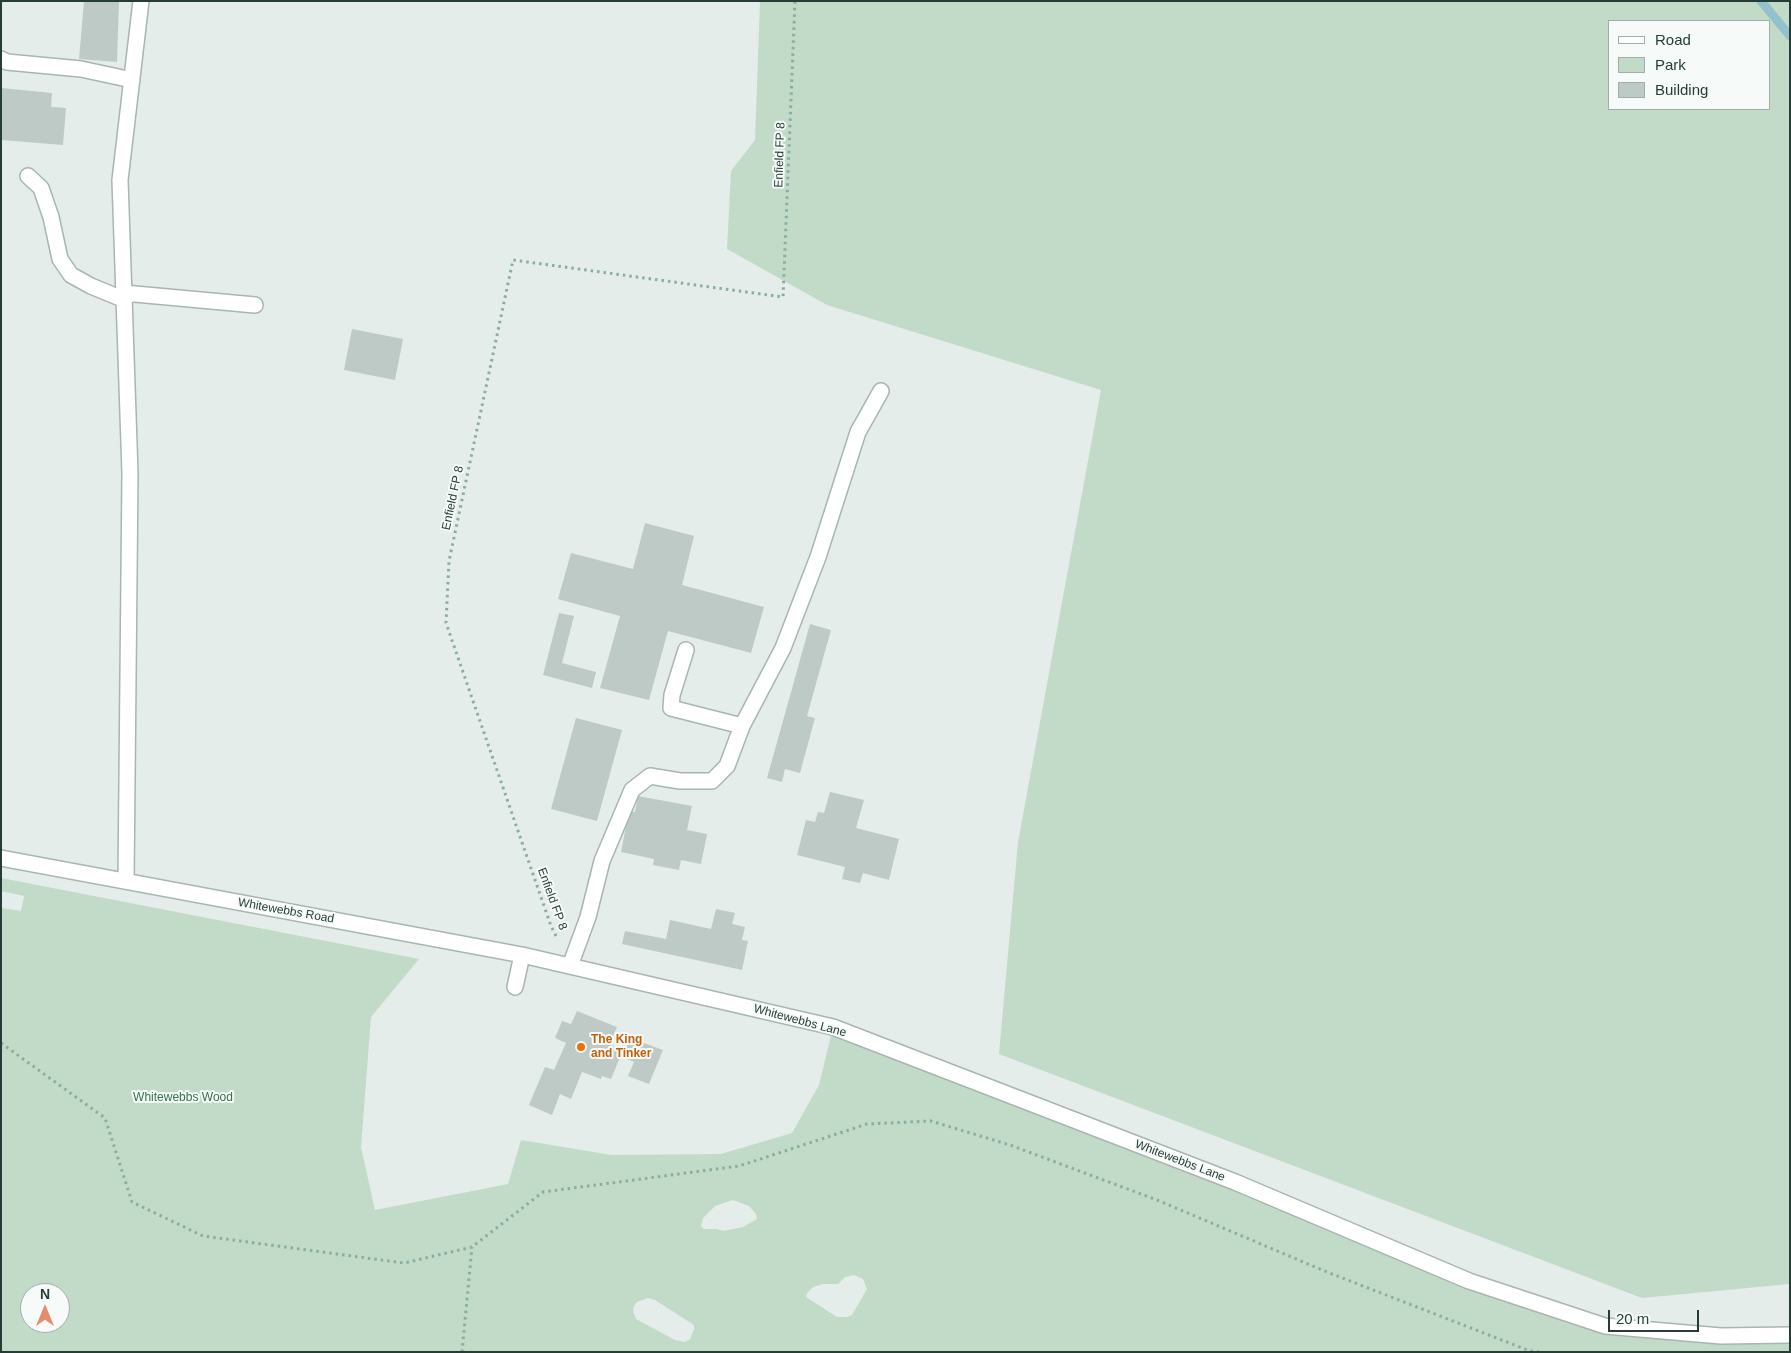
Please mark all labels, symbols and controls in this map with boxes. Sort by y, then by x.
legend [1608,20,1771,110]
text: Road [1655,31,1691,48]
text: Park [1655,56,1686,73]
text: Building [1655,81,1708,98]
street label: Enfield FP 8 [772,122,788,188]
street label: Enfield FP 8 [439,465,467,531]
street label: Enfield FP 8 [534,866,570,932]
street label: Whitewebbs Road [237,895,335,927]
street label: Whitewebbs Lane [752,1002,848,1040]
place label: The King and Tinker [591,1033,651,1061]
marker: The King and Tinker [575,1041,587,1053]
park label: Whitewebbs Wood [133,1091,233,1105]
street label: Whitewebbs Lane [1133,1137,1227,1185]
north arrow [20,1283,70,1333]
text: N [40,1286,50,1302]
scale bar [1611,1300,1702,1332]
text: 20 m [1616,1310,1649,1327]

